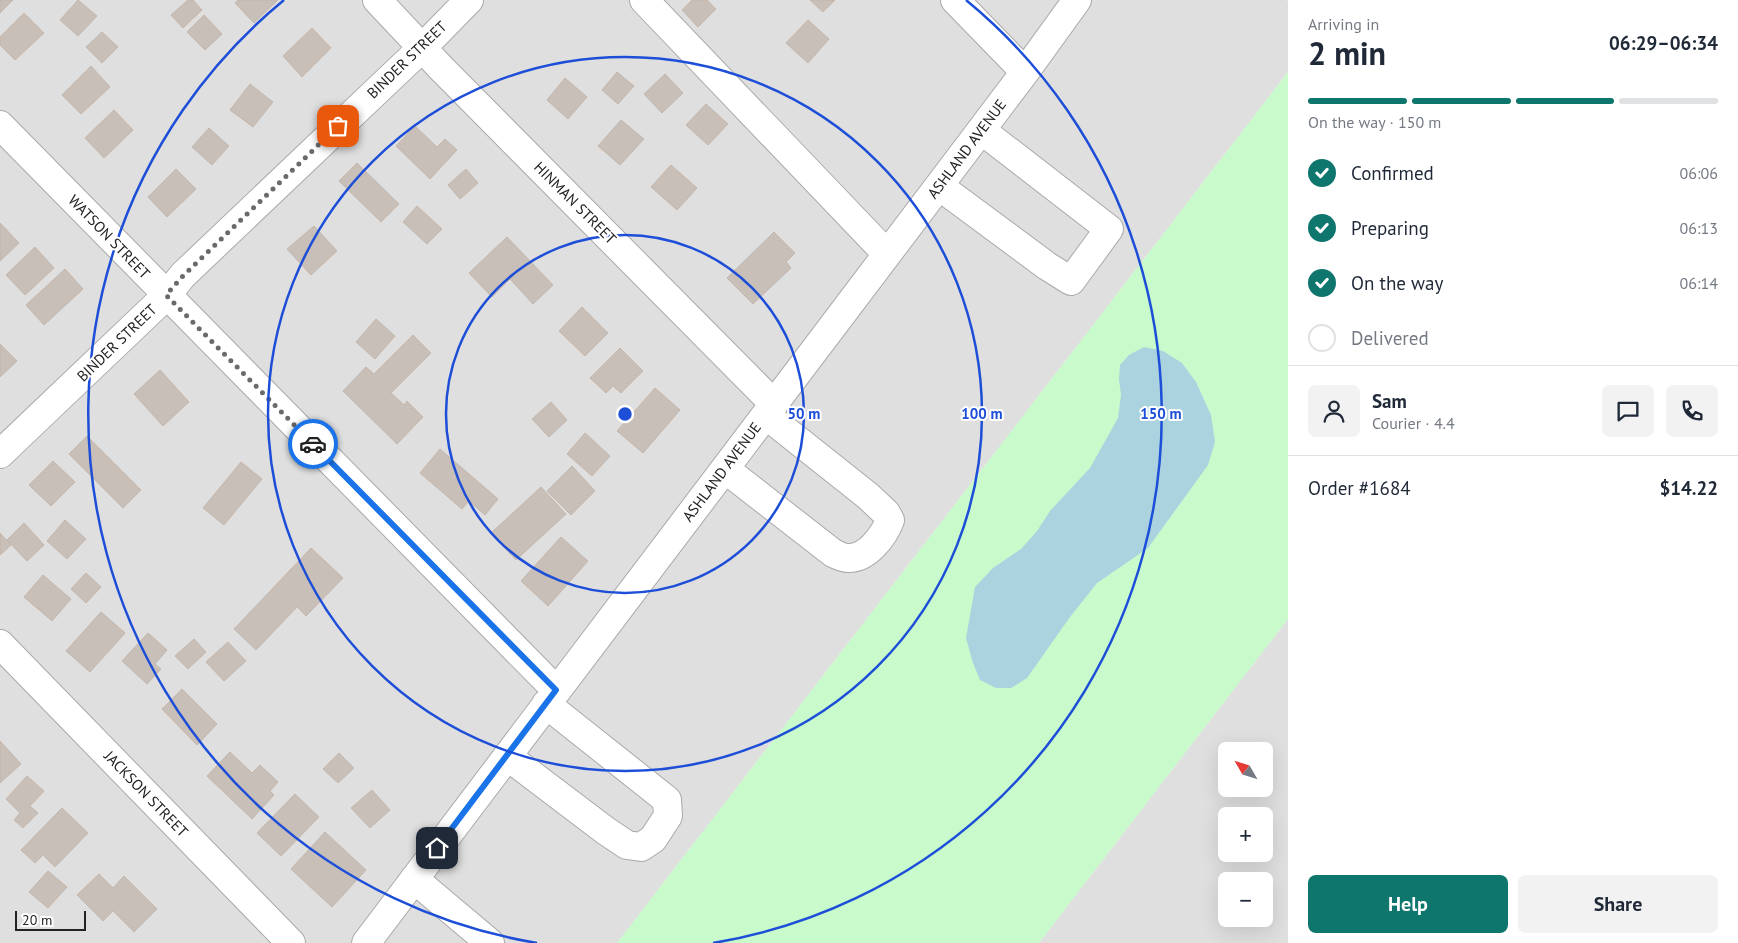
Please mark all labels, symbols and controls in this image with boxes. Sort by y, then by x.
text: Arriving in [1308,14,1379,34]
street label: BINDER STREET [363,16,451,102]
text: 06:29–06:34 [1609,31,1718,55]
text: 2 min [1308,32,1386,74]
street label: ASHLAND AVENUE [923,95,1010,202]
pin [317,105,359,147]
icon: bag [324,112,352,140]
text: On the way · 150 m [1308,112,1441,132]
street label: HINMAN STREET [530,157,621,248]
icon: check [1308,159,1336,187]
text: Confirmed [1351,161,1434,185]
text: 06:06 [1680,163,1718,183]
street label: WATSON STREET [64,190,155,283]
icon: check [1308,214,1336,242]
text: Preparing [1351,216,1429,240]
text: 06:13 [1680,218,1718,238]
icon: check [1308,269,1336,297]
text: On the way [1351,271,1443,295]
text: 06:14 [1680,273,1718,293]
street label: BINDER STREET [73,299,161,385]
text: Delivered [1351,326,1429,350]
button: person [1308,385,1360,437]
button: chat [1602,385,1654,437]
button: phone [1666,385,1718,437]
text: Sam [1372,389,1407,413]
text: 50 m [788,404,820,423]
text: 100 m [961,404,1003,423]
text: 150 m [1140,404,1182,423]
centre of rings [616,405,634,423]
text: Courier · 4.4 [1372,413,1455,433]
street label: ASHLAND AVENUE [678,418,765,525]
courier [288,419,338,469]
icon: car [299,430,327,458]
text: Order #1684 [1308,476,1411,500]
text: $14.22 [1659,476,1718,500]
north arrow [1218,742,1272,798]
map controls [1218,742,1273,927]
street label: JACKSON STREET [100,746,193,841]
button: + [1218,807,1273,862]
pin [416,827,458,869]
icon: home [423,834,451,862]
button: − [1218,872,1273,927]
button: Help [1308,875,1508,933]
button: Share [1518,875,1718,933]
scale bar [15,908,86,931]
text: 20 m [22,911,52,929]

